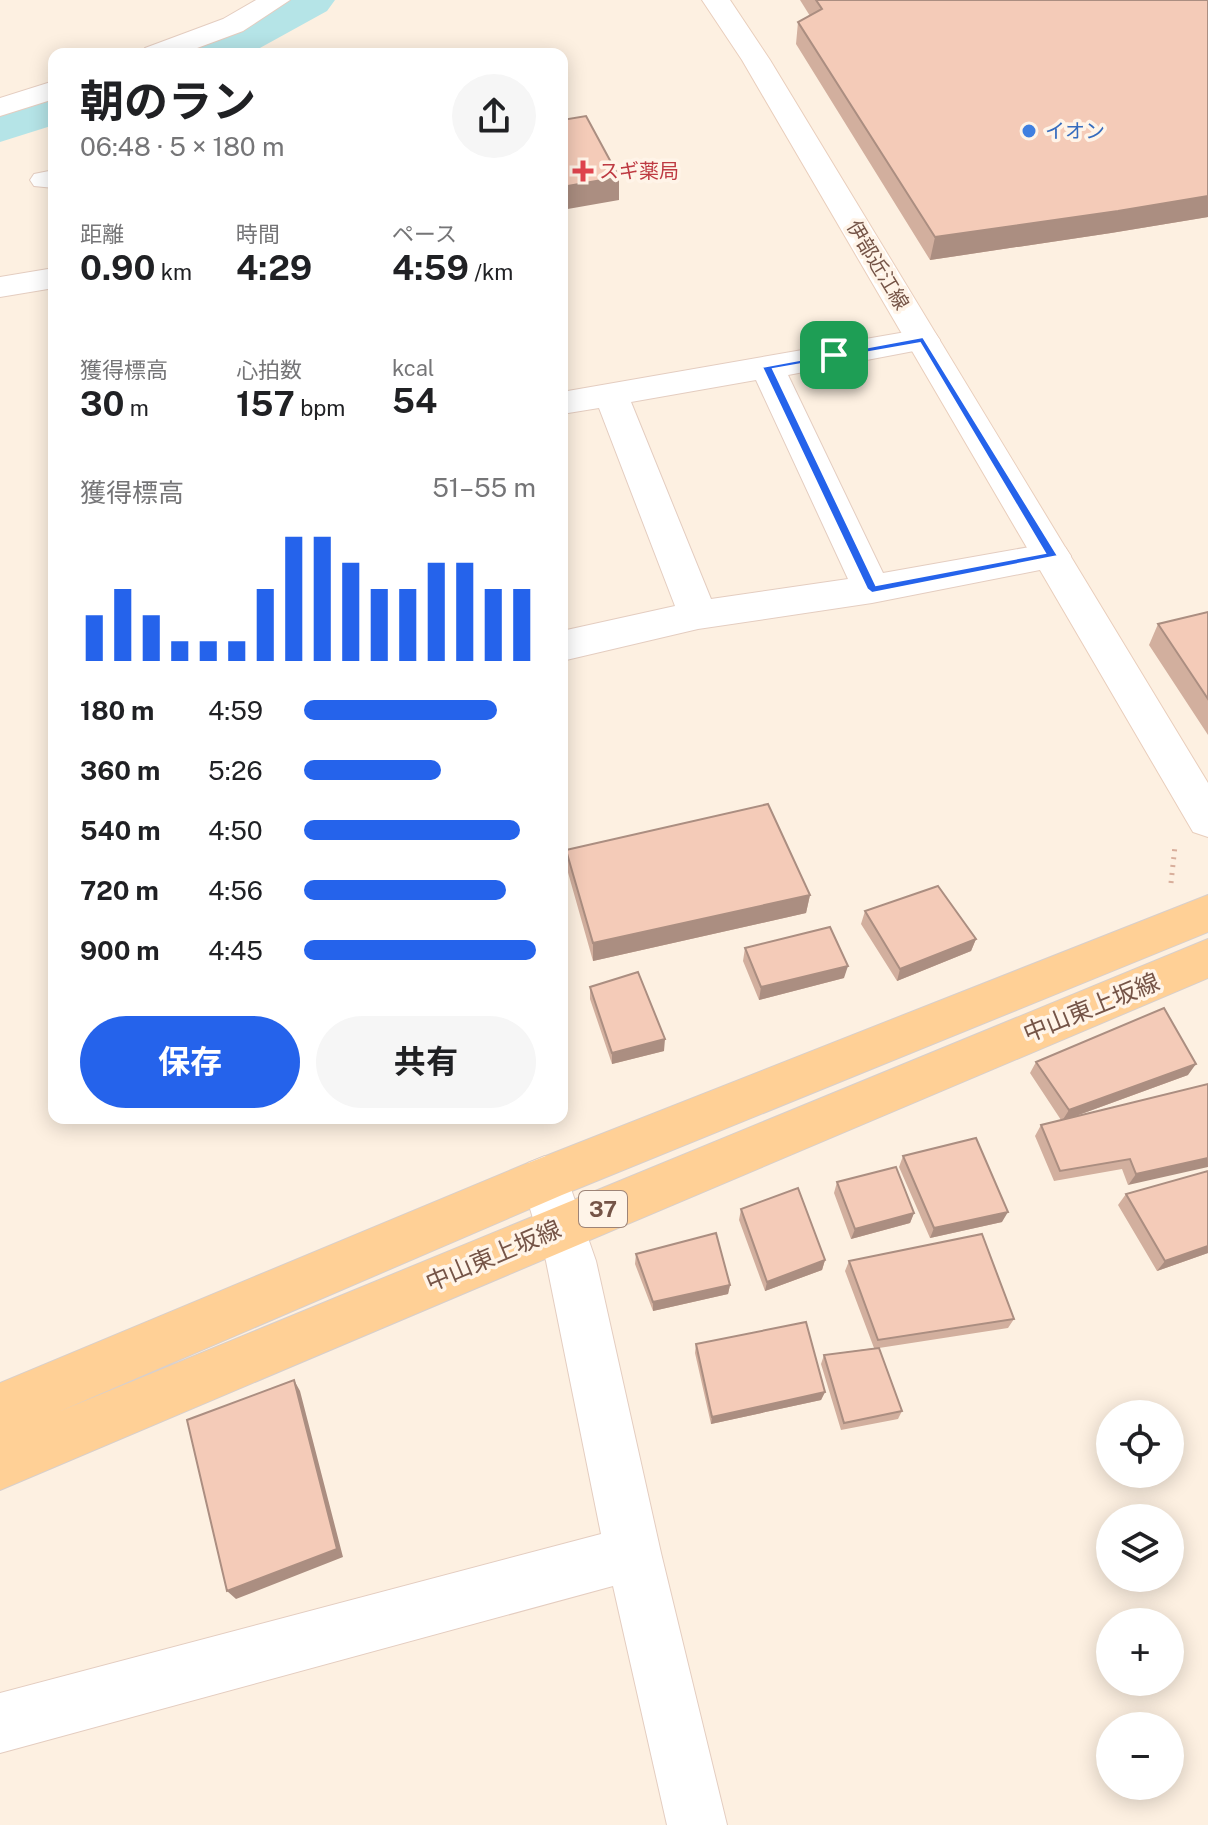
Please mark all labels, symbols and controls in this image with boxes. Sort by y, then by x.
button: share [452,74,536,158]
text: 朝のラン [80,75,256,127]
place label: イオン [1045,119,1105,143]
marker: イオン [1020,122,1038,140]
text: 06:48 · 5 × 180 m [80,131,285,162]
place label: スギ薬局 [599,159,679,183]
marker: スギ薬局 [574,162,592,180]
street label: 伊部近江線 [842,216,914,314]
text: 距離 [80,221,124,247]
text: 時間 [236,221,280,247]
text: ペース [392,221,457,247]
text: 0.90 [80,248,155,288]
text: 4:29 [236,248,312,288]
text: 4:59 [392,248,469,288]
text: km [155,259,192,285]
text: /km [469,259,513,285]
pin [800,321,868,389]
icon: arrive [812,333,856,377]
text: kcal [392,355,434,381]
text: 獲得標高 [80,357,168,383]
text: 心拍数 [236,357,302,383]
text: 54 [392,381,437,421]
text: 30 [80,384,124,424]
text: 157 [236,384,295,424]
text: m [124,395,149,421]
text: bpm [295,395,345,421]
text: 51–55 m [432,472,536,503]
text: 獲得標高 [80,477,184,508]
text: 180 m [80,695,154,726]
text: 4:59 [208,695,263,726]
text: 360 m [80,755,160,786]
text: 5:26 [208,755,263,786]
text: 540 m [80,815,161,846]
text: 4:50 [208,815,263,846]
text: 720 m [80,875,159,906]
text: 4:56 [208,875,263,906]
text: 900 m [80,935,160,966]
text: 4:45 [208,935,263,966]
street label: 中山東上坂線 [1019,967,1163,1047]
button: 保存 [80,1016,300,1108]
button: 共有 [316,1016,536,1108]
road number: 37 [579,1191,627,1227]
street label: 中山東上坂線 [421,1214,565,1296]
map controls [1096,1400,1184,1800]
button: locate [1096,1400,1184,1488]
button: layers [1096,1504,1184,1592]
button: + [1096,1608,1184,1696]
button: − [1096,1712,1184,1800]

